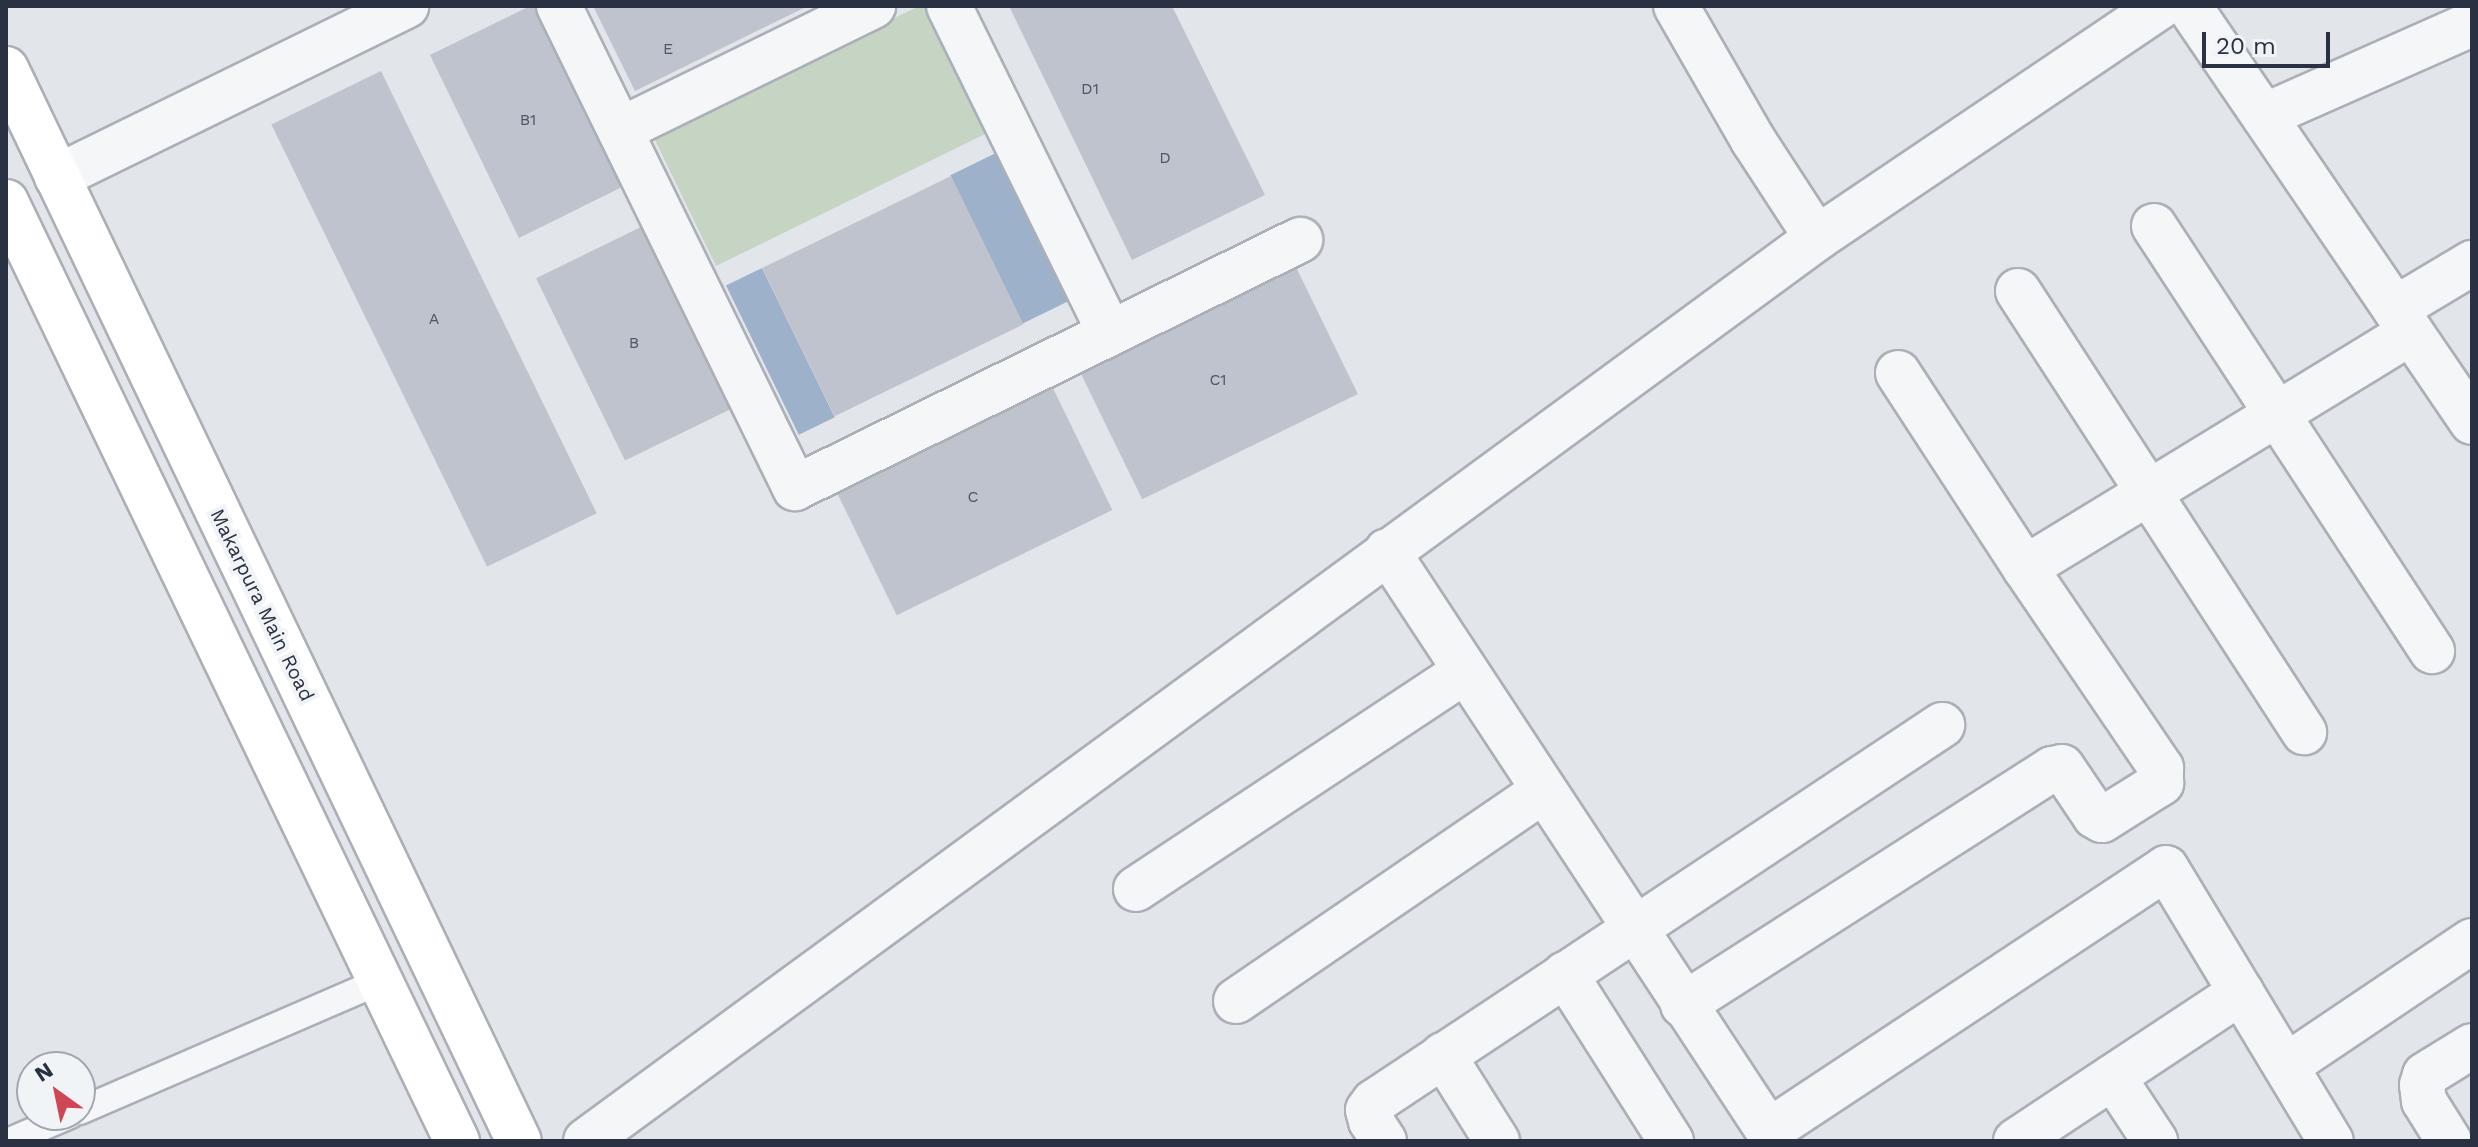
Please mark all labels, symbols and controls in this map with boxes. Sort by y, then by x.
scale bar [2206,16,2334,66]
text: 20 m [2216,32,2276,60]
house number: E [663,39,673,59]
house number: D1 [1081,79,1099,99]
house number: B1 [520,110,536,130]
house number: D [1159,148,1171,168]
house number: A [429,309,439,329]
house number: B [629,333,639,353]
house number: C1 [1209,370,1227,390]
house number: C [968,487,978,507]
street label: Makarpura Main Road [205,505,319,705]
north arrow [16,1051,96,1131]
text: N [30,1057,57,1087]

